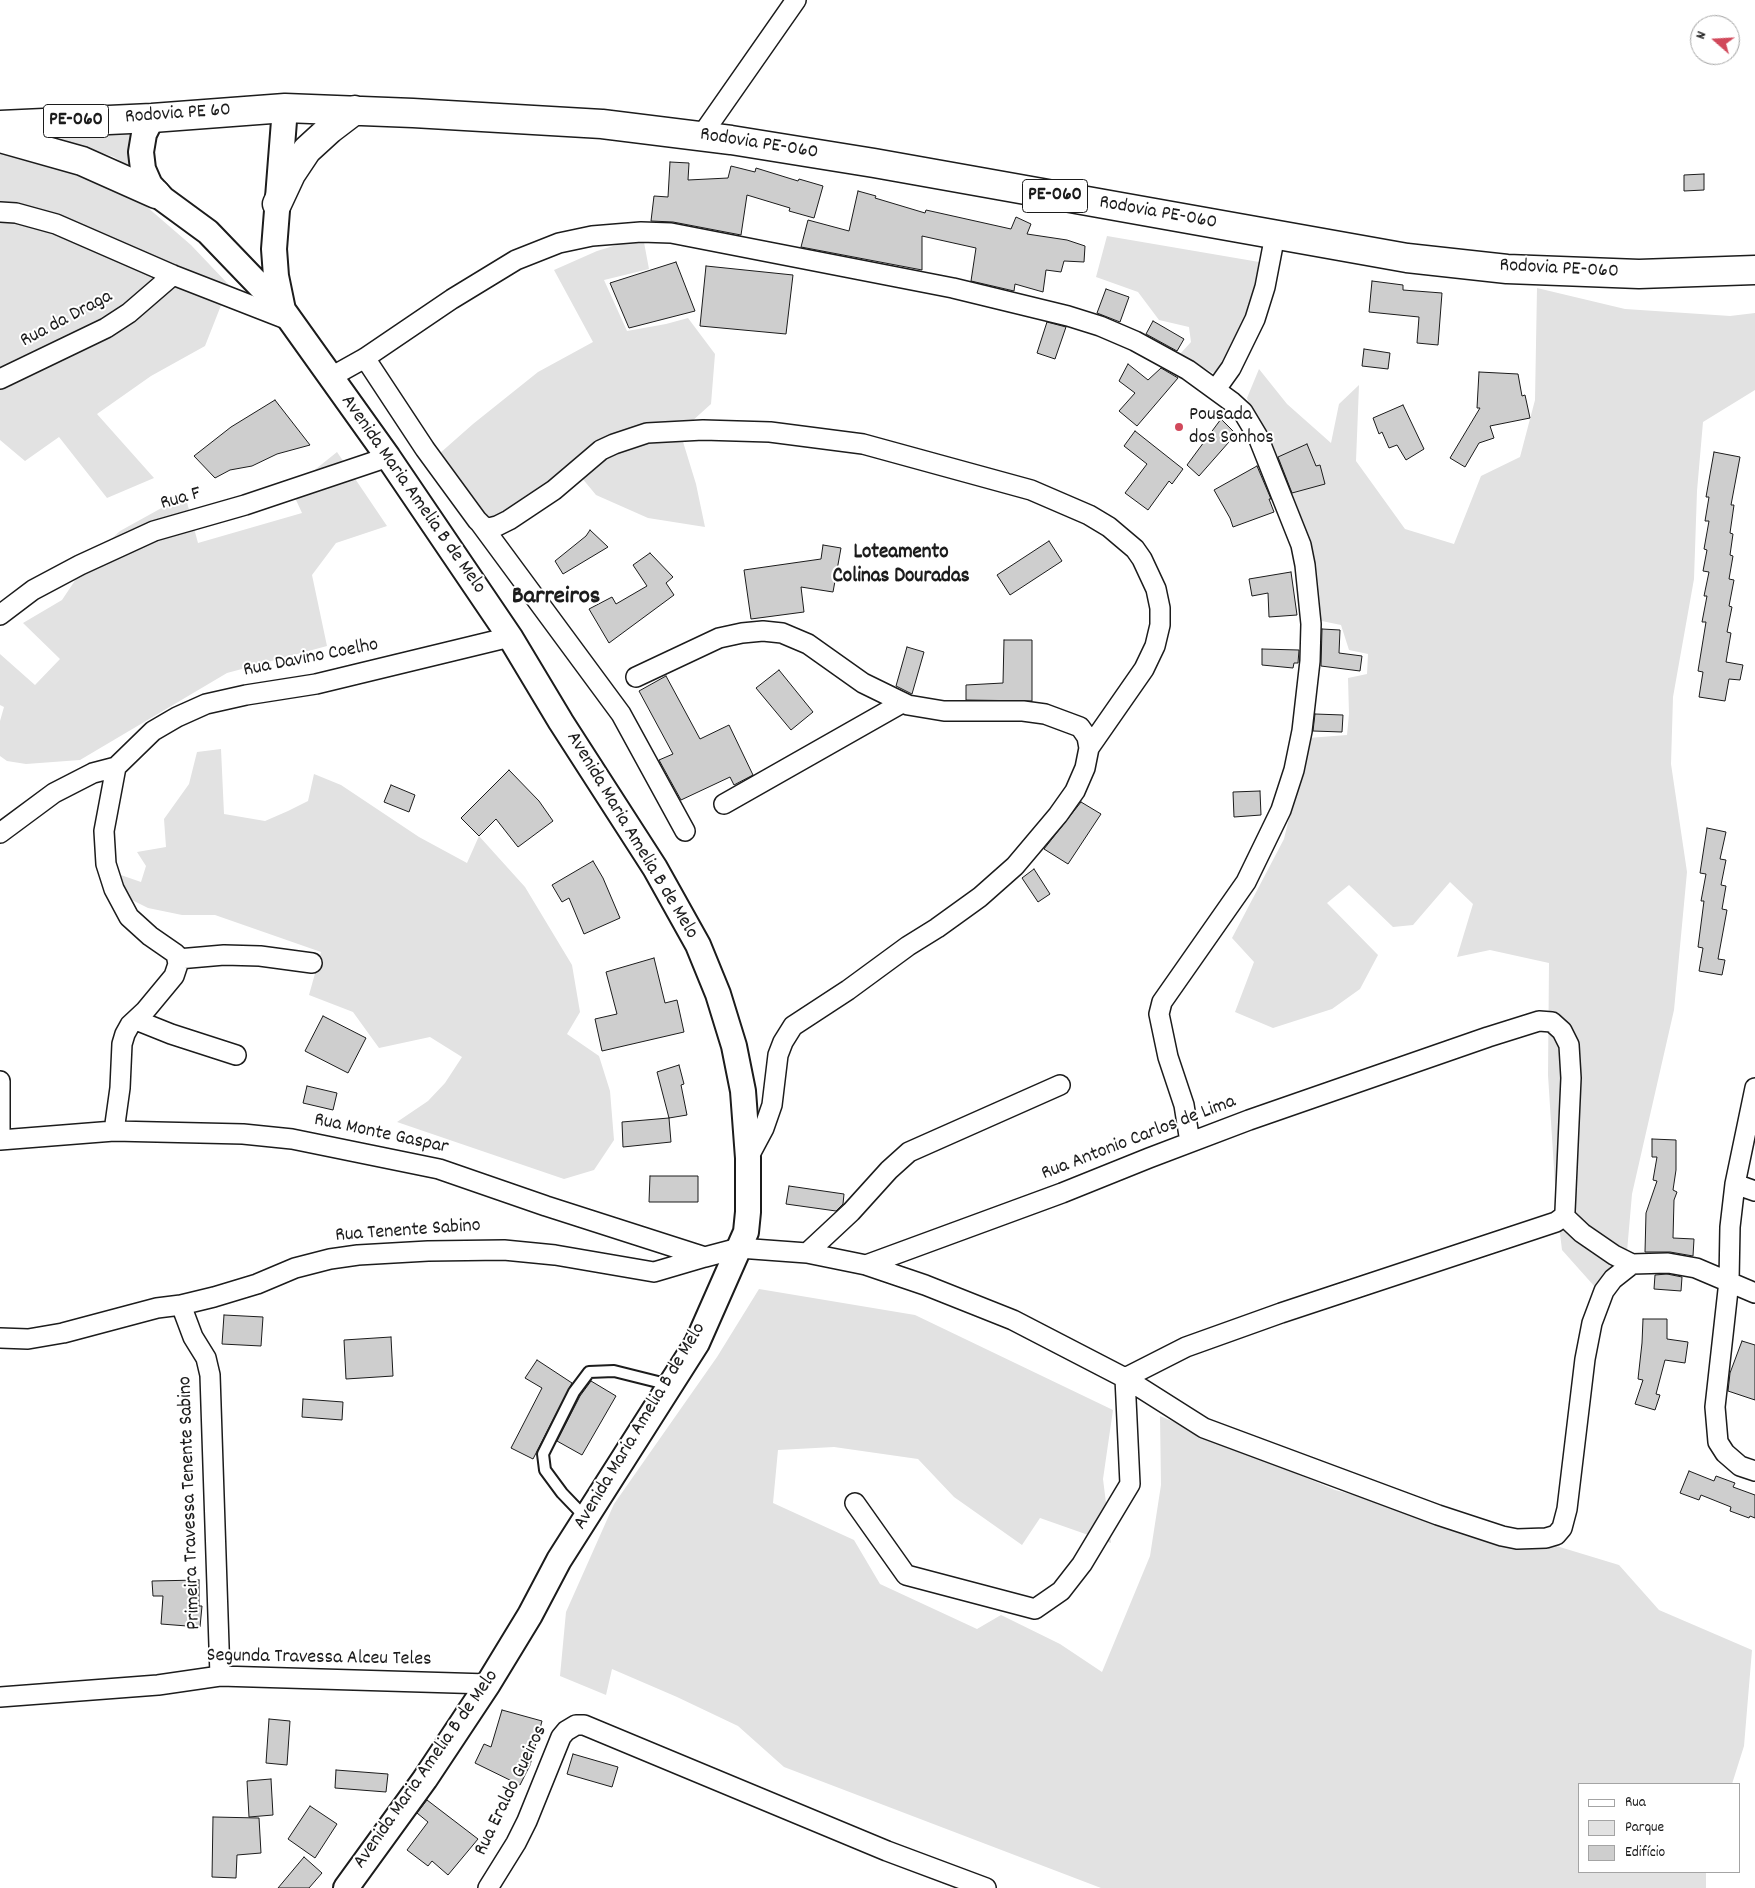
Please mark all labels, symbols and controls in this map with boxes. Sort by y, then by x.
north arrow [1690,15,1740,65]
text: N [1691,29,1712,42]
street label: Rodovia PE 60 [124,99,232,131]
road number: PE-060 [44,104,108,138]
street label: Rodovia PE-060 [698,124,820,166]
road number: PE-060 [1022,180,1088,212]
street label: Rodovia PE-060 [1097,192,1219,236]
street label: Rodovia PE-060 [1499,255,1619,285]
street label: Rua da Draga [17,286,117,354]
street label: Avenida Maria Amelia B de Melo [334,391,490,599]
place label: Pousada dos Sonhos [1189,404,1274,451]
marker: Pousada dos Sonhos [1173,421,1185,433]
street label: Rua F [158,483,204,517]
district label: Loteamento Colinas Douradas [832,541,970,591]
district label: Barreiros [512,584,600,614]
street label: Rua Davino Coelho [241,634,381,684]
street label: Avenida Maria Amelia B de Melo [560,728,702,944]
street label: Rua Antonio Carlos de Lima [1038,1091,1240,1187]
street label: Rua Monte Gaspar [312,1109,450,1161]
street label: Rua Tenente Sabino [334,1215,482,1249]
street label: Avenida Maria Amelia B de Melo [570,1319,712,1535]
street label: Primeira Travessa Tenente Sabino [175,1376,207,1630]
street label: Segunda Travessa Alceu Teles [206,1645,432,1673]
street label: Avenida Maria Amelia B de Melo [349,1666,505,1874]
street label: Rua Eraldo Gueiros [470,1722,554,1860]
legend [1578,1783,1740,1873]
text: Rua [1625,1792,1646,1814]
text: Parque [1625,1817,1664,1839]
text: Edifício [1625,1842,1665,1864]

